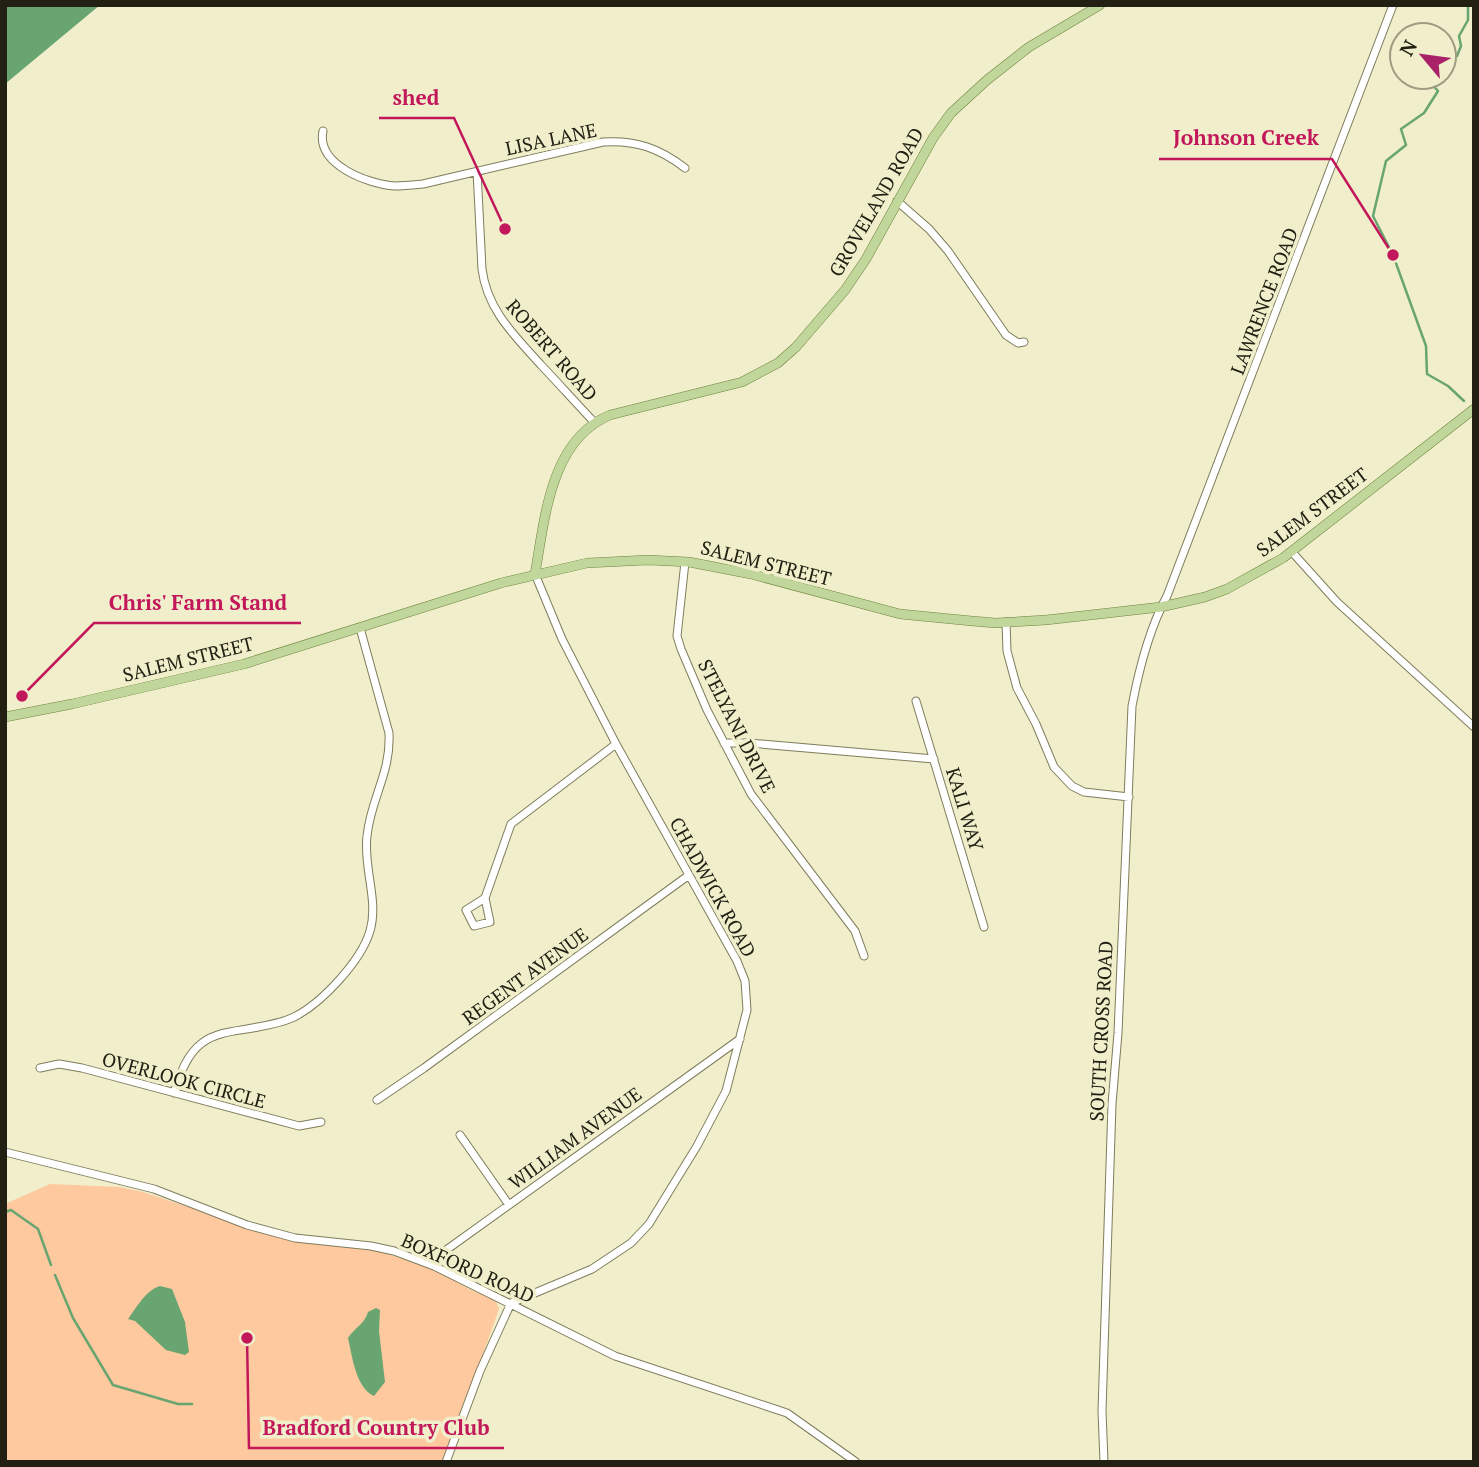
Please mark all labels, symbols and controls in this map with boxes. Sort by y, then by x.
north arrow [1388,21,1458,91]
text: N [1393,35,1422,60]
callout: shed [379,76,454,118]
text: shed [393,83,440,111]
street label: LISA LANE [503,117,599,160]
callout: Johnson Creek [1159,117,1332,159]
street label: GROVELAND ROAD [823,123,928,281]
text: Johnson Creek [1173,123,1320,151]
street label: LAWRENCE ROAD [1224,224,1303,378]
street label: ROBERT ROAD [501,294,603,406]
street label: SALEM STREET [1251,461,1373,562]
street label: SALEM STREET [698,534,834,591]
callout: Chris' Farm Stand [94,581,301,623]
text: Chris' Farm Stand [109,588,288,616]
street label: SALEM STREET [120,630,256,687]
street label: STELYANI DRIVE [693,655,782,797]
street label: KALI WAY [941,764,990,854]
street label: CHADWICK ROAD [665,812,762,961]
street label: REGENT AVENUE [457,921,593,1030]
street label: SOUTH CROSS ROAD [1083,940,1118,1122]
street label: OVERLOOK CIRCLE [99,1046,269,1113]
street label: WILLIAM AVENUE [503,1081,646,1194]
street label: BOXFORD ROAD [398,1227,539,1308]
callout: Bradford Country Club [249,1406,504,1448]
text: Bradford Country Club [263,1413,490,1441]

